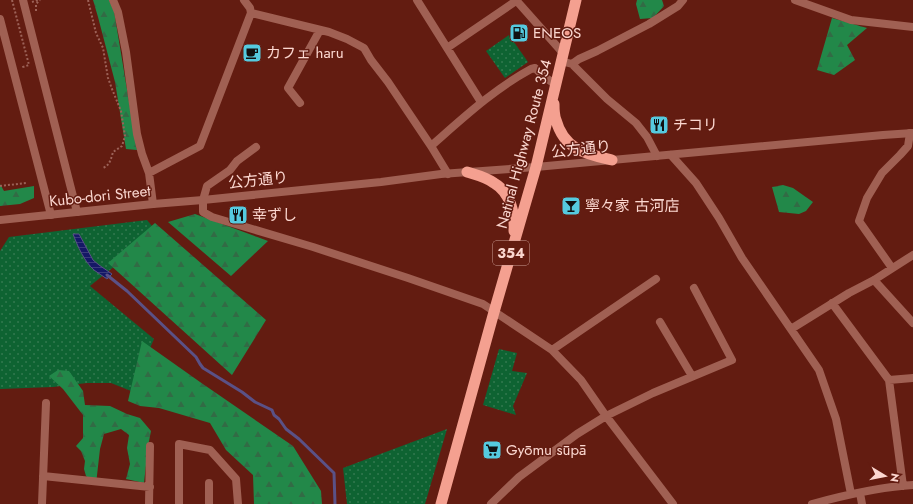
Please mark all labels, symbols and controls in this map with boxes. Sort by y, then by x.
fuel station icon: ENEOS [508,22,530,44]
place label: ENEOS [533,22,581,44]
cafe icon: カフェ haru [241,42,263,64]
place label: カフェ haru [266,42,344,64]
street label: Natinal Highway Route 354 [491,57,557,231]
restaurant icon: チコリ [648,114,670,136]
place label: チコリ [673,114,718,136]
street label: 公方通り [550,135,612,163]
street label: 公方通り [227,166,289,194]
street label: Kubo-dori Street [48,180,152,212]
bar icon: 寧々家 古河店 [560,195,582,217]
place label: 寧々家 古河店 [585,195,680,217]
restaurant icon: 幸ずし [227,204,249,226]
place label: 幸ずし [252,204,297,226]
road number: 354 [493,241,529,265]
supermarket icon: Gyōmu sūpā [481,439,503,461]
place label: Gyōmu sūpā [506,439,586,461]
north arrow [865,456,905,496]
text: N [886,472,903,483]

